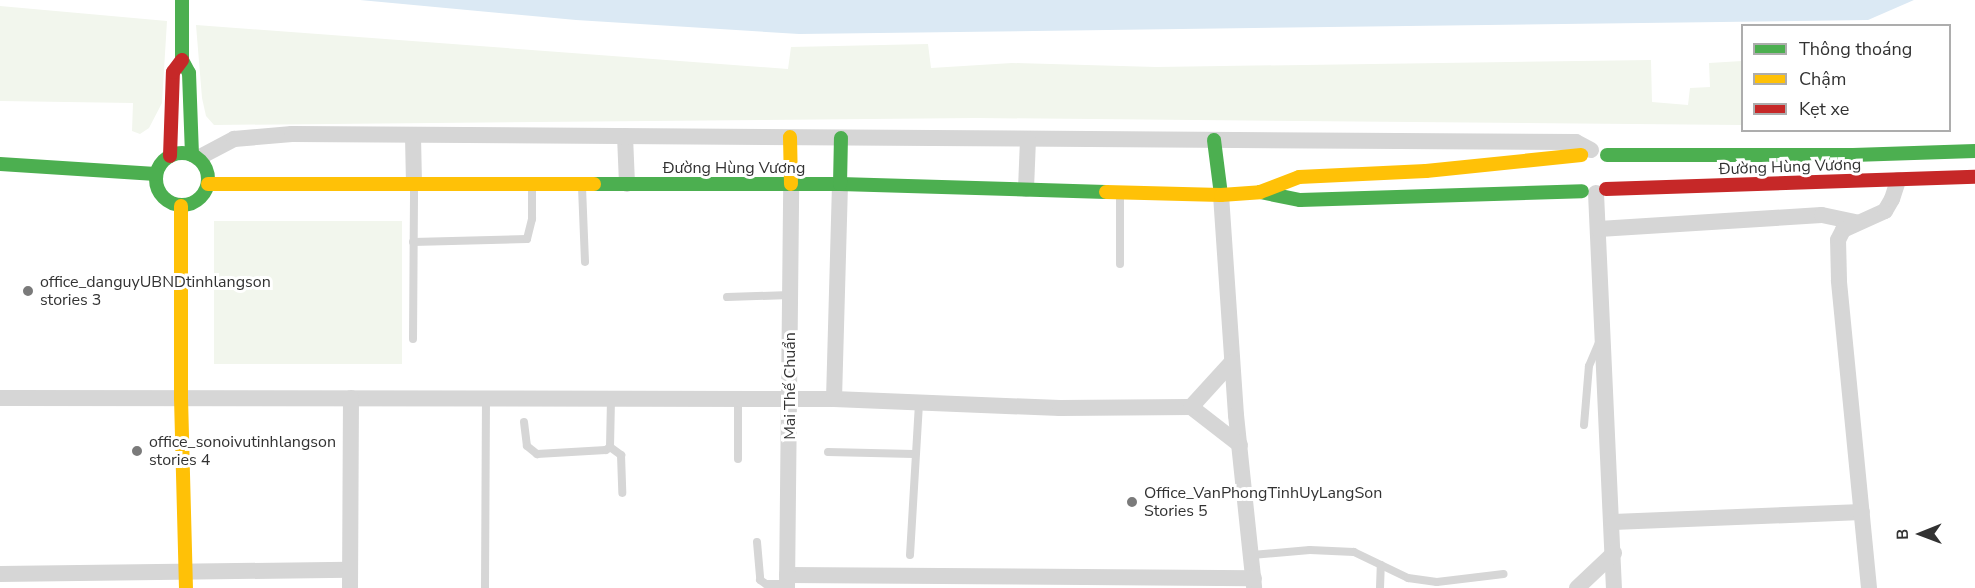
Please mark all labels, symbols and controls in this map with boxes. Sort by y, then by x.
legend [1741,24,1951,132]
text: Thông thoáng [1799,37,1912,61]
text: Chậm [1799,67,1846,91]
text: Kẹt xe [1799,97,1849,121]
street label: Đường Hùng Vương [1718,155,1862,179]
street label: Đường Hùng Vương [663,158,805,178]
place label: office_danguyUBNDtinhlangson stories 3 [40,272,271,310]
marker: office_danguyUBNDtinhlangson stories 3 [21,284,35,298]
street label: Mai Thế Chuẩn [780,332,800,440]
place label: office_sonoivutinhlangson stories 4 [149,432,336,470]
marker: office_sonoivutinhlangson stories 4 [130,444,144,458]
place label: Office_VanPhongTinhUyLangSon Stories 5 [1144,483,1382,521]
marker: Office_VanPhongTinhUyLangSon Stories 5 [1125,495,1139,509]
north arrow [1891,504,1951,564]
text: B [1892,529,1914,540]

